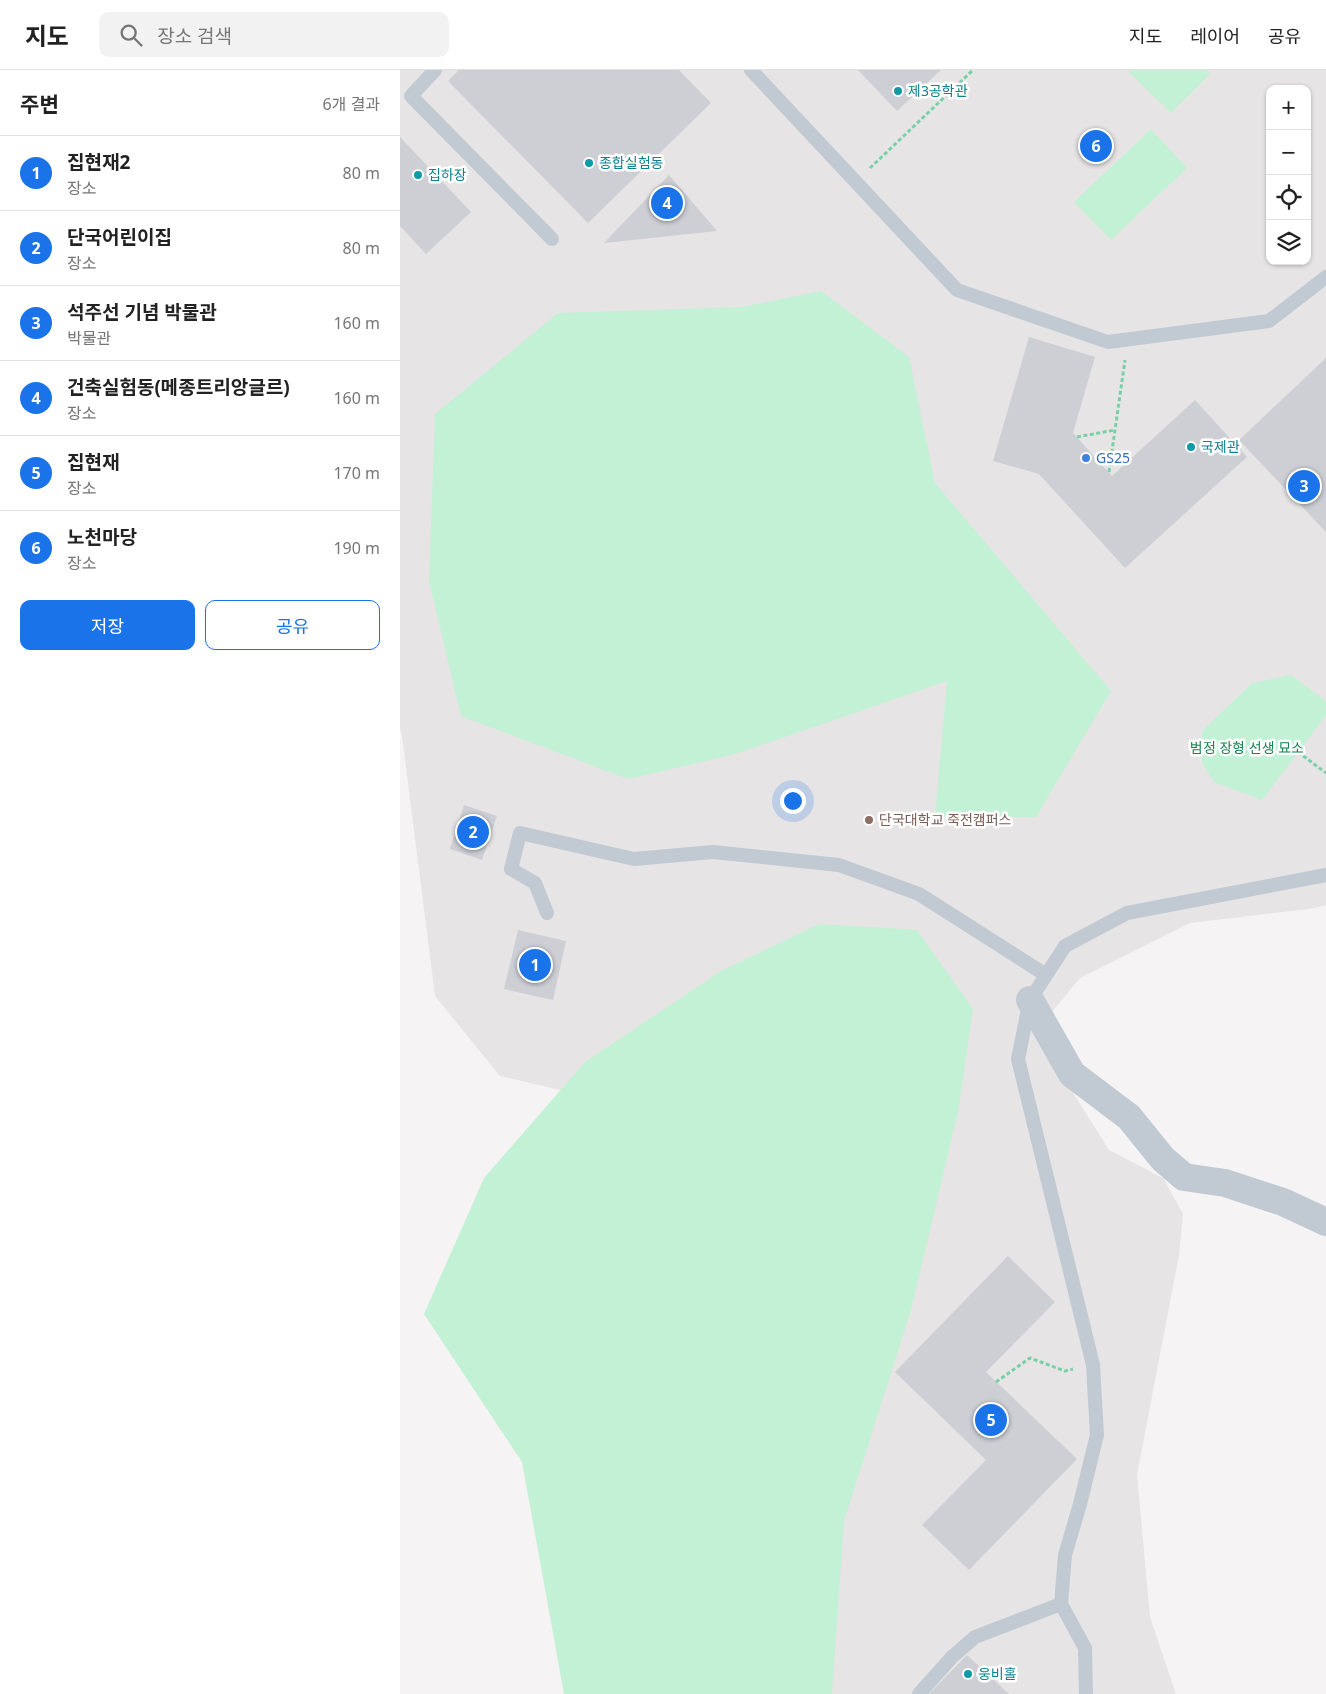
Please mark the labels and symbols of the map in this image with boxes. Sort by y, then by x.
place label: 제3공학관 [908,81,968,100]
marker: 제3공학관 [892,85,904,97]
pin: 6 [1080,127,1112,165]
place label: 종합실험동 [599,153,664,172]
marker: 종합실험동 [583,157,595,169]
place label: 집하장 [428,165,467,184]
marker: 집하장 [412,169,424,181]
pin: 4 [651,184,683,222]
place label: 국제관 [1201,437,1240,456]
marker: 국제관 [1185,441,1197,453]
place label: GS25 [1096,448,1130,467]
marker: GS25 [1080,452,1092,464]
pin: 3 [1288,467,1320,505]
park label: 범정 장형 선생 묘소 [1190,738,1304,757]
your location [780,788,806,814]
place label: 단국대학교 죽전캠퍼스 [879,810,1012,829]
pin: 2 [457,813,489,851]
marker: 단국대학교 죽전캠퍼스 [863,814,875,826]
pin: 1 [519,946,551,984]
pin: 5 [975,1401,1007,1439]
place label: 웅비홀 [978,1664,1017,1683]
marker: 웅비홀 [962,1668,974,1680]

